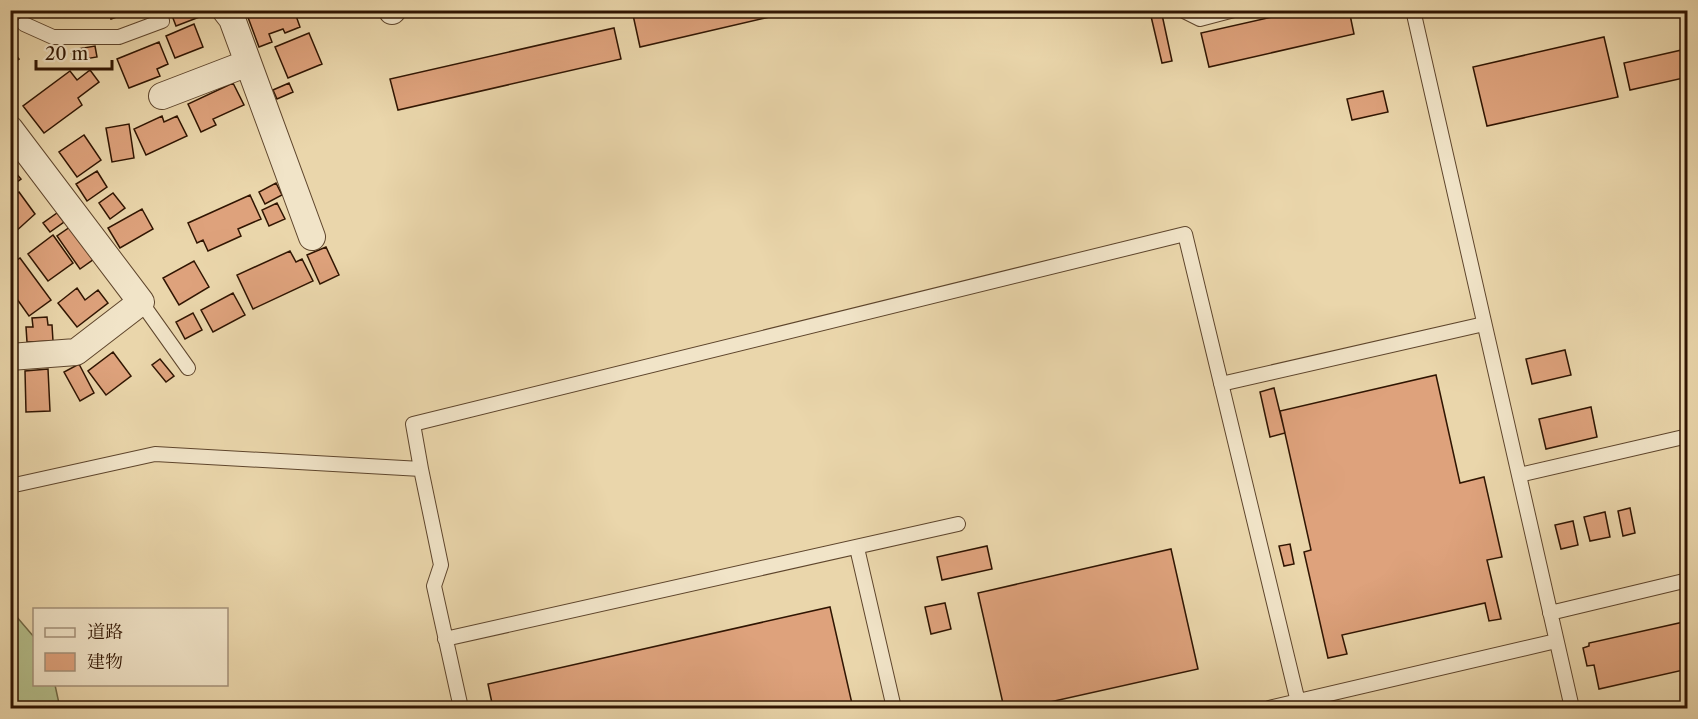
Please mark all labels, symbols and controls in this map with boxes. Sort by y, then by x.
scale bar [36,33,112,71]
text: 20 m [45,43,89,65]
legend [33,608,228,686]
text: 道路 [87,621,123,643]
text: 建物 [87,651,123,673]

